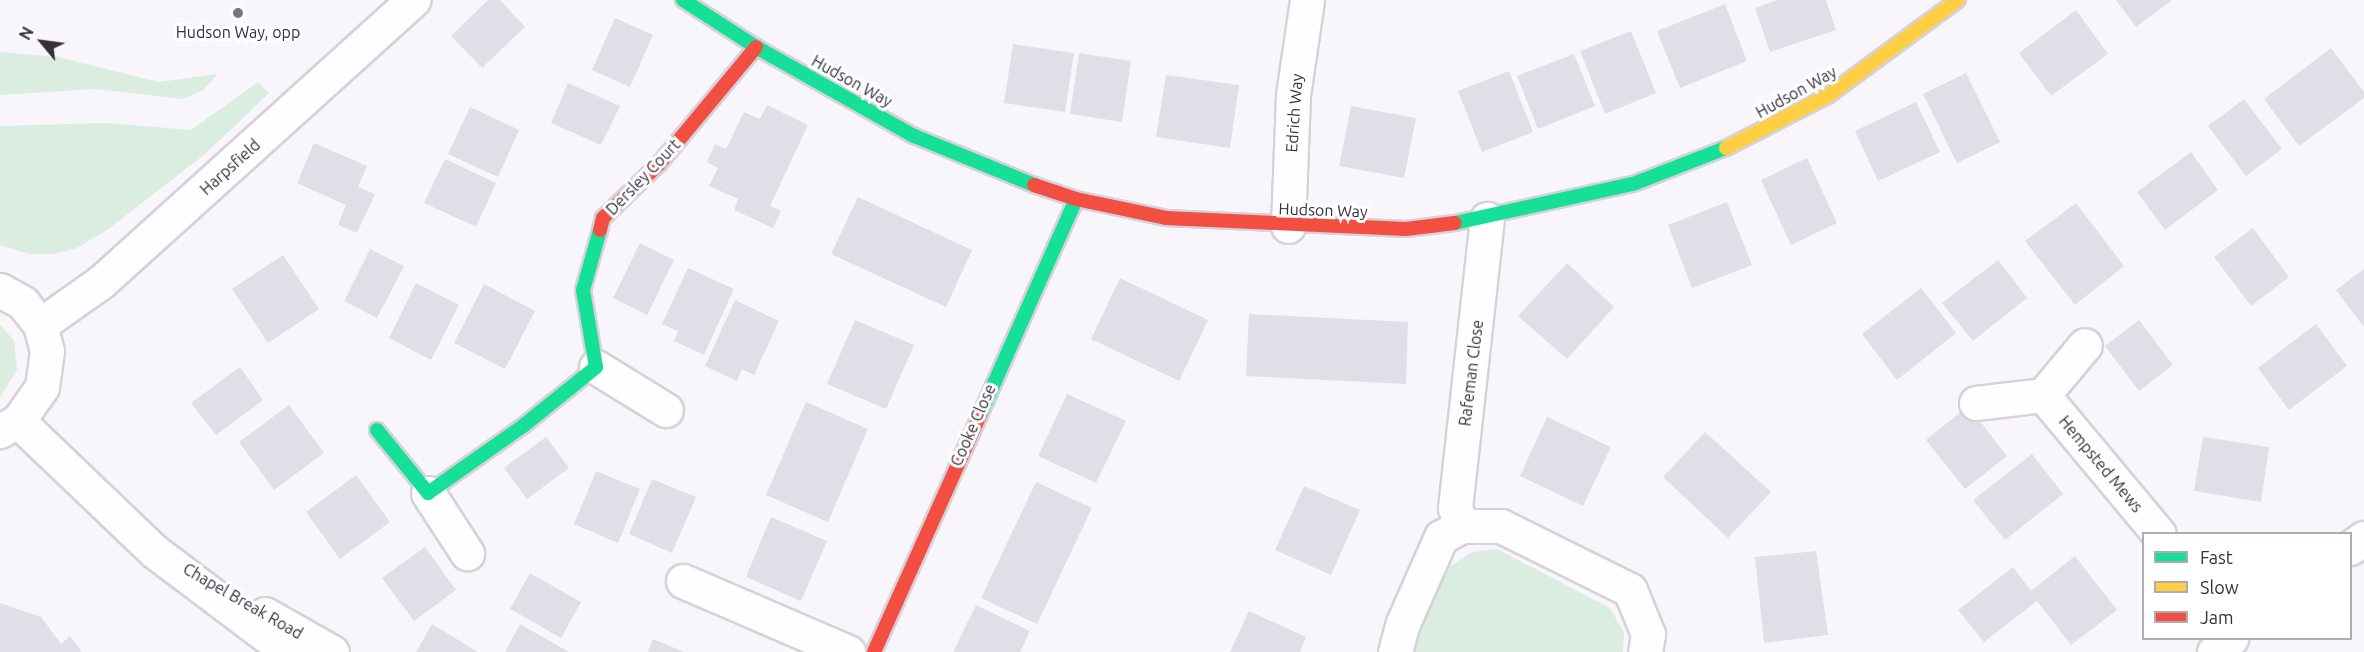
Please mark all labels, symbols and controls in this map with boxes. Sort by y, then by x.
marker: Hudson Way, opp [231,6,245,20]
north arrow [12,12,72,72]
place label: Hudson Way, opp [176,22,300,42]
text: N [15,24,37,43]
street label: Hudson Way [808,51,896,111]
street label: Hudson Way [1752,62,1840,122]
street label: Edrich Way [1282,73,1306,153]
street label: Harpsfield [196,135,264,199]
street label: Dersley Court [602,135,684,219]
street label: Hudson Way [1278,199,1368,221]
street label: Rafeman Close [1455,319,1487,427]
street label: Cooke Close [946,381,1000,469]
street label: Hempsted Mews [2055,412,2147,516]
legend [2142,532,2352,640]
text: Fast [2200,547,2233,567]
street label: Chapel Break Road [180,559,306,643]
text: Slow [2200,577,2239,597]
text: Jam [2200,607,2234,627]

